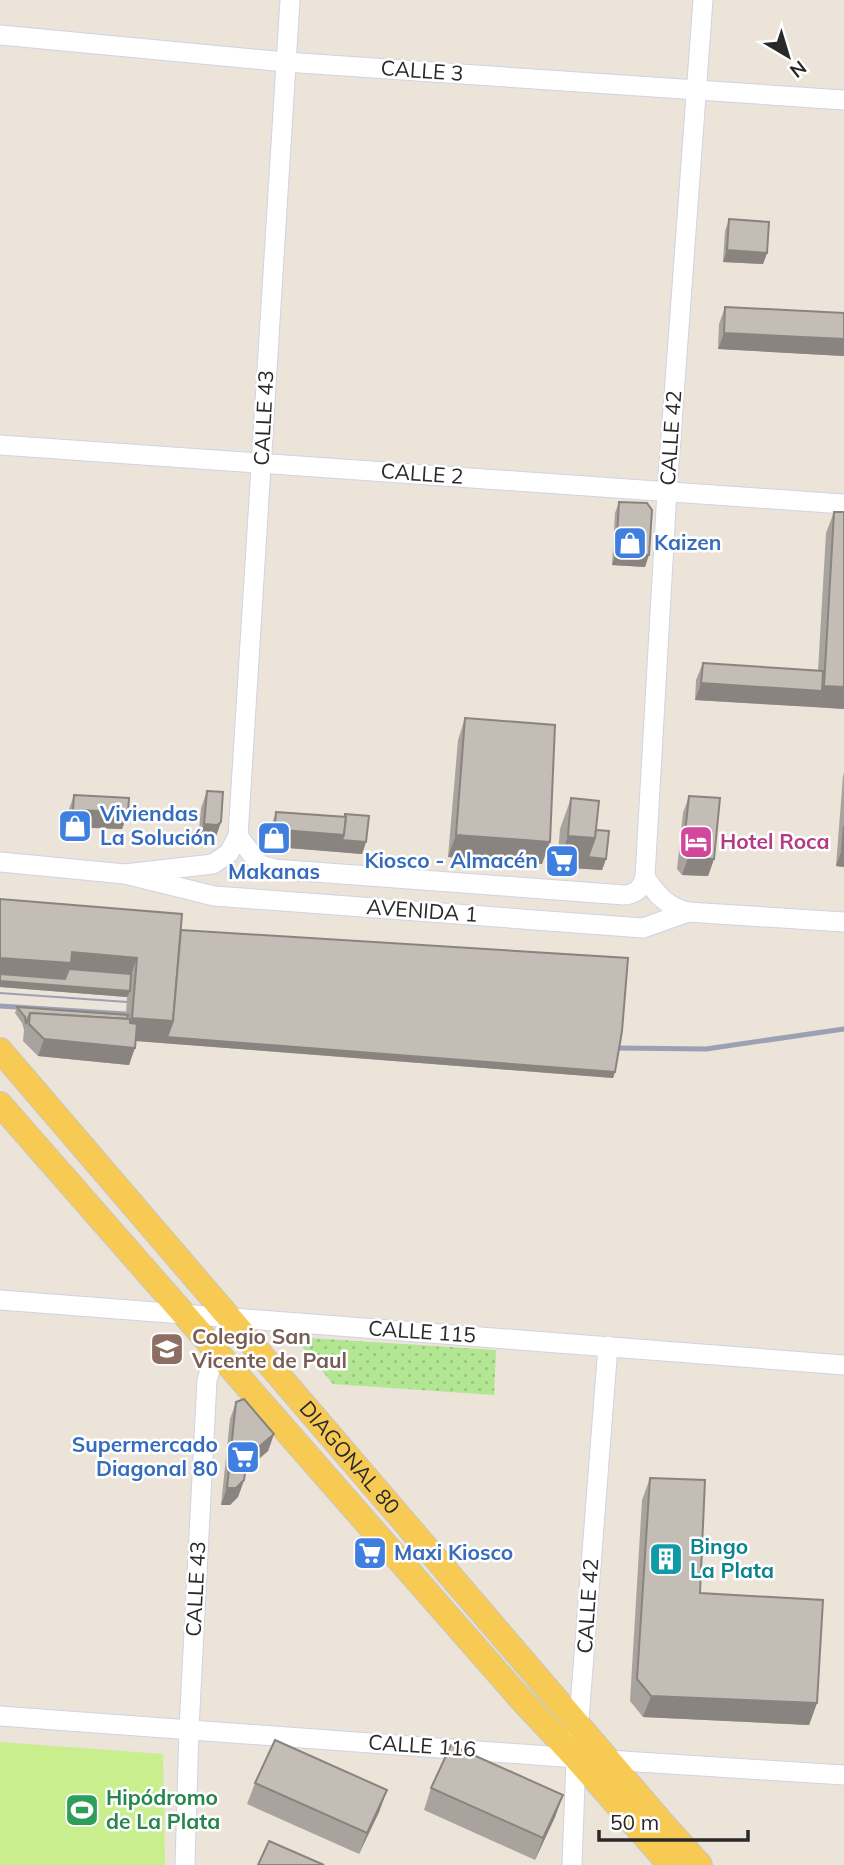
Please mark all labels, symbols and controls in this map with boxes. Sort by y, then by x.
north arrow [753,21,823,91]
street label: CALLE 3 [380,54,464,86]
text: N [785,56,812,83]
street label: CALLE 43 [248,370,278,466]
street label: CALLE 42 [654,389,686,486]
street label: CALLE 2 [380,457,464,489]
shop icon: Kaizen [611,524,649,562]
place label: Kaizen [654,529,722,555]
place label: Viviendas La Solución [99,800,216,850]
shop icon: Viviendas La Solución [56,807,94,845]
shop icon: Makanas [255,819,293,857]
hotel icon: Hotel Roca [677,823,715,861]
place label: Hotel Roca [720,828,830,854]
supermarket icon: Kiosco - Almacén [543,842,581,880]
place label: Kiosco - Almacén [364,847,538,873]
place label: Makanas [228,858,320,884]
street label: AVENIDA 1 [366,893,479,927]
street label: CALLE 115 [367,1314,477,1348]
place label: Colegio San Vicente de Paul [191,1323,347,1373]
school or university icon: Colegio San Vicente de Paul [148,1330,186,1368]
street label: DIAGONAL 80 [294,1395,406,1519]
place label: Supermercado Diagonal 80 [72,1431,218,1481]
supermarket icon: Supermercado Diagonal 80 [224,1438,262,1476]
place label: Bingo La Plata [690,1533,774,1583]
supermarket icon: Maxi Kiosco [351,1534,389,1572]
place label: Maxi Kiosco [394,1539,513,1565]
building icon: Bingo La Plata [647,1540,685,1578]
street label: CALLE 43 [180,1541,210,1637]
street label: CALLE 42 [571,1557,603,1654]
street label: CALLE 116 [367,1728,477,1762]
place label: Hipódromo de La Plata [106,1784,220,1834]
sports icon: Hipódromo de La Plata [63,1791,101,1829]
scale bar [599,1798,748,1842]
text: 50 m [610,1809,659,1835]

